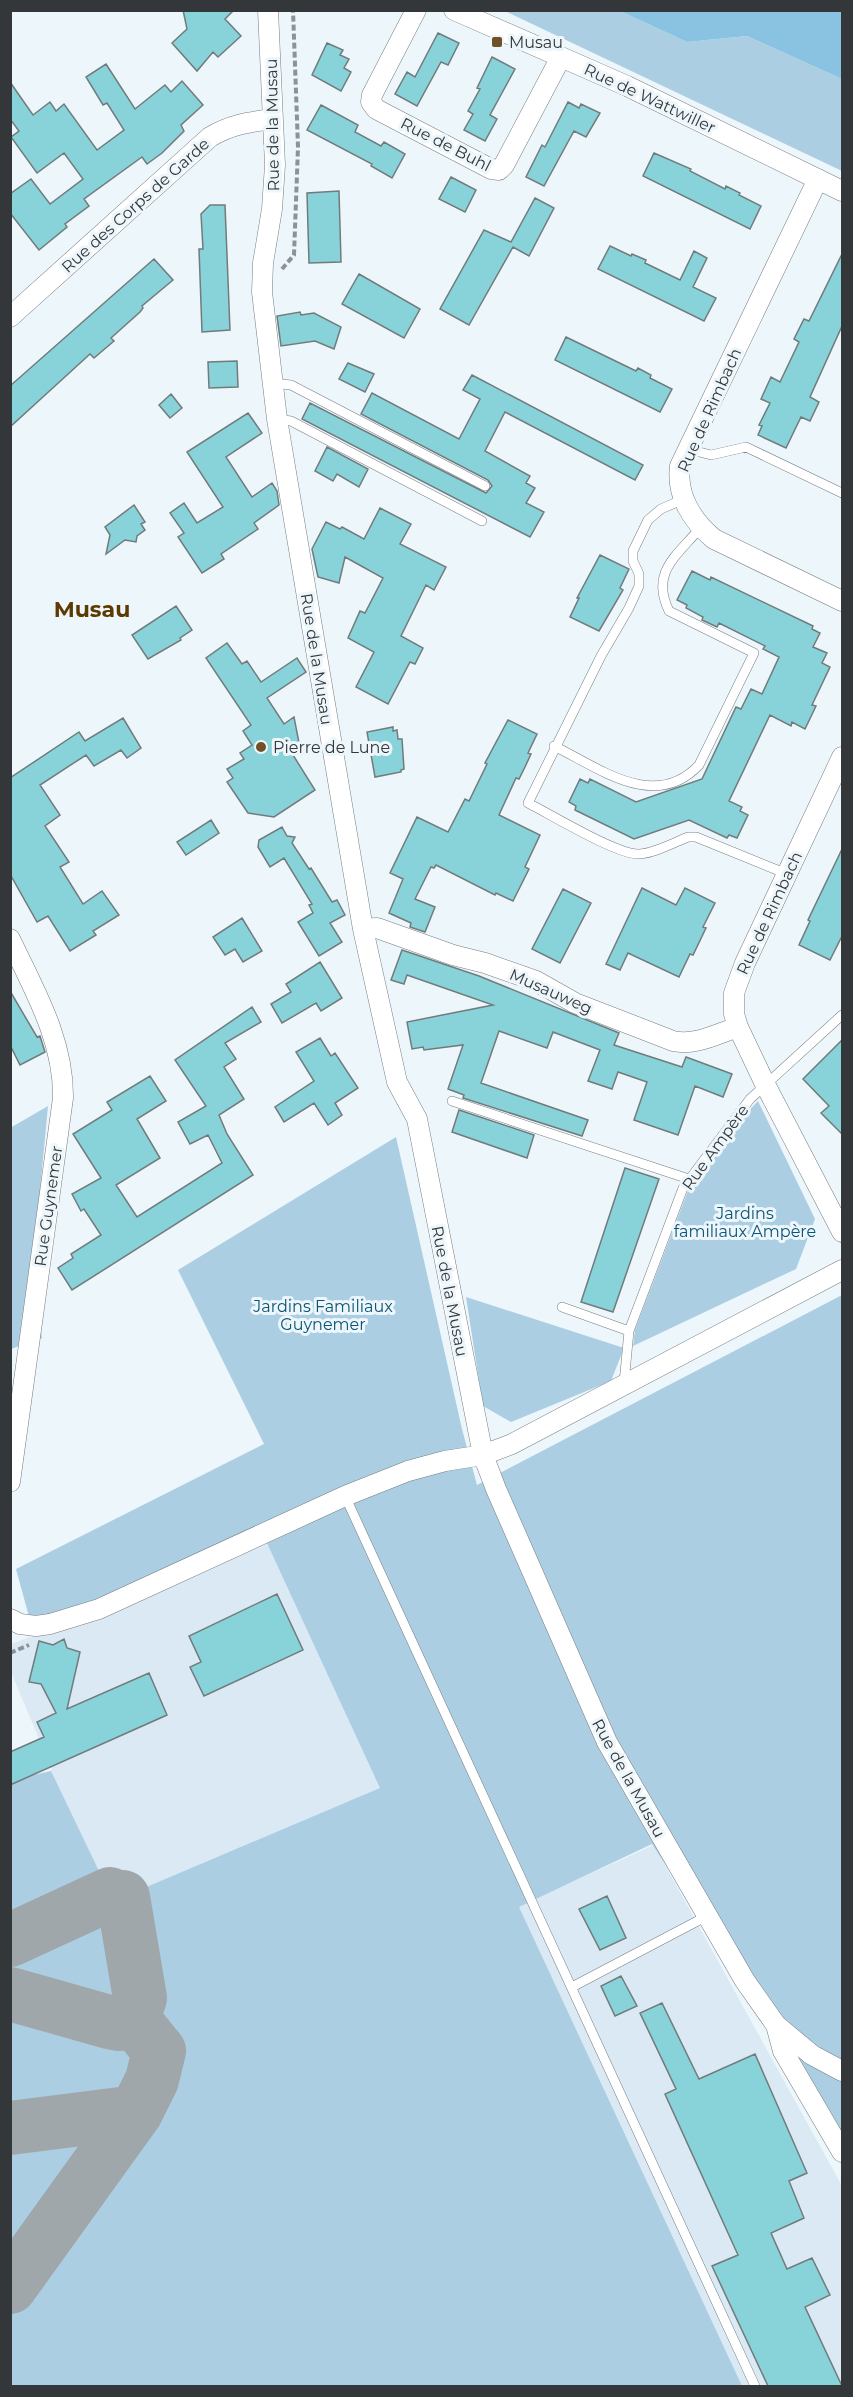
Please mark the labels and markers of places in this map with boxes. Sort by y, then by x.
place label: Musau [509,33,563,52]
marker: Musau [490,35,504,49]
place label: Pierre de Lune [273,738,390,757]
marker: Pierre de Lune [254,740,268,754]

